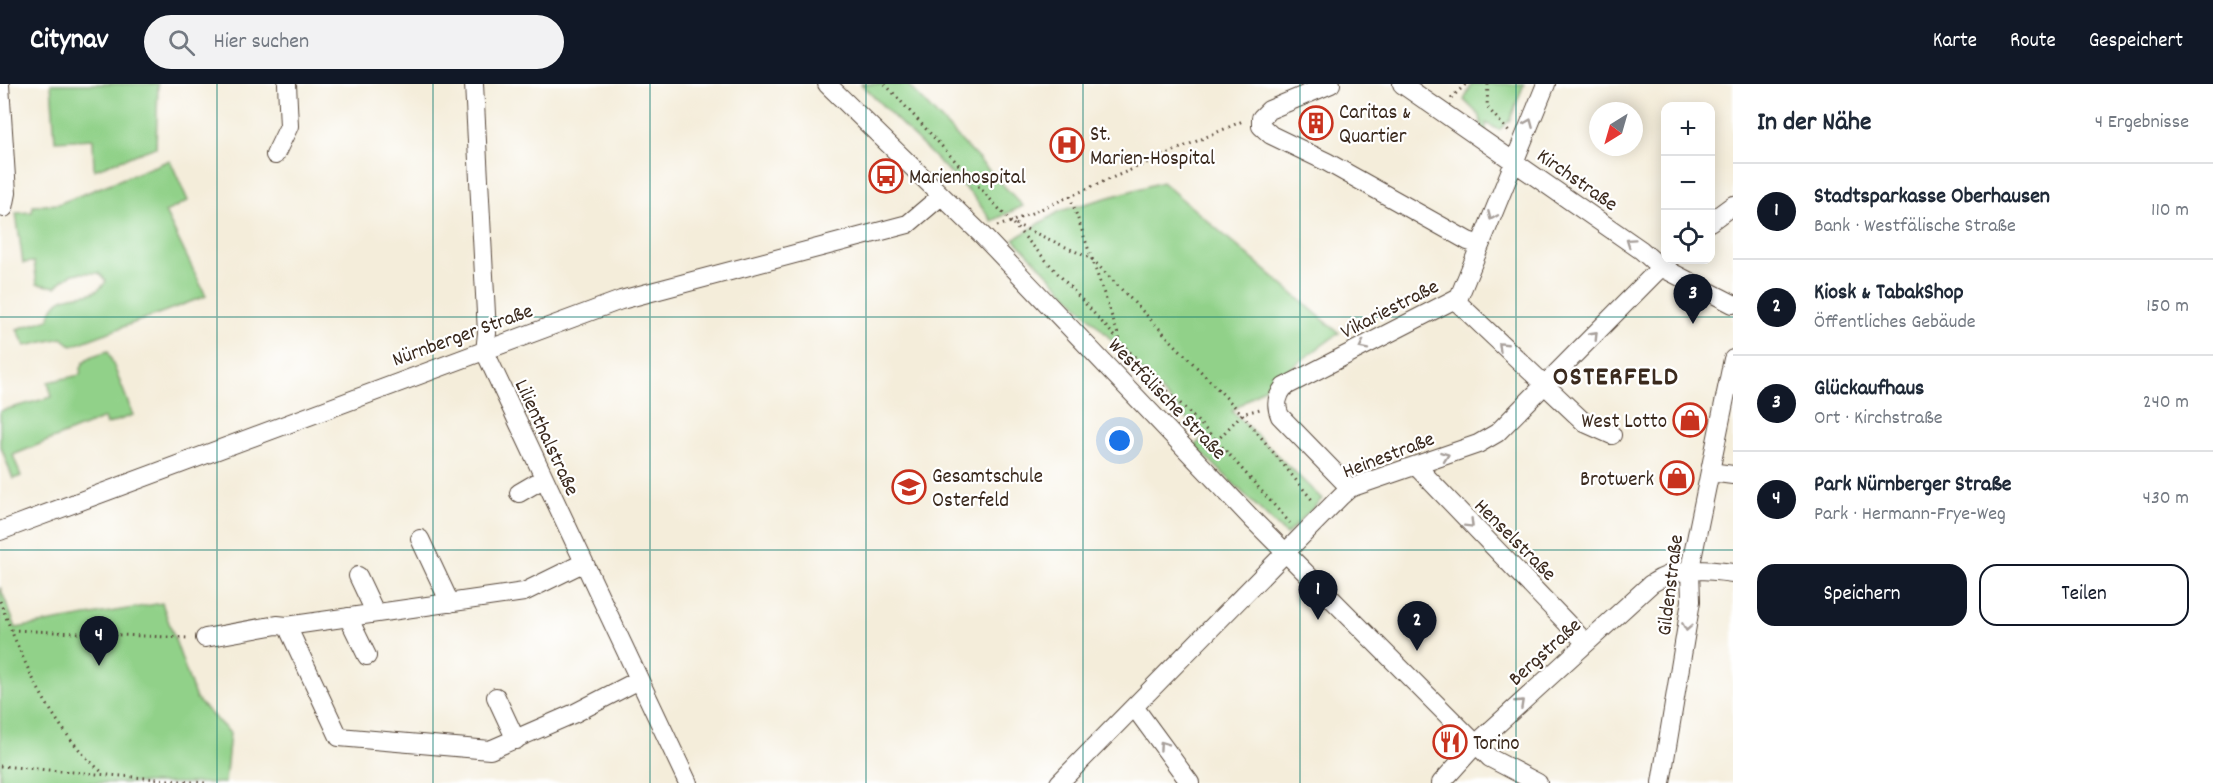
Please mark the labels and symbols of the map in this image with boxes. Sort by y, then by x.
place label: Caritas & Quartier [1339,99,1411,153]
north arrow [1589,102,1643,156]
building icon: Caritas & Quartier [1298,105,1334,141]
one-way arrow [1522,118,1534,129]
place label: St. Marien-Hospital [1090,121,1215,175]
hospital icon: St. Marien-Hospital [1049,127,1085,163]
street label: Kirchstraße [1530,143,1623,220]
bus stop icon: Marienhospital [868,158,904,194]
place label: Marienhospital [909,164,1026,194]
one-way arrow [1487,210,1499,221]
one-way arrow [1625,238,1636,249]
street label: Vikariestraße [1336,273,1445,348]
pin: 3 [1674,274,1712,324]
street label: Nürnberger Straße [388,297,538,376]
one-way arrow [1587,331,1598,341]
street label: Westfälische Straße [1100,332,1232,468]
one-way arrow [1359,339,1370,350]
one-way arrow [1498,342,1509,353]
district label: OSTERFELD [1553,359,1679,398]
street label: Lilienthalstraße [505,375,585,502]
shop icon: West Lotto [1672,402,1708,438]
place label: West Lotto [1582,408,1667,438]
your location [1105,426,1134,455]
street label: Heinestraße [1339,426,1439,488]
one-way arrow [1439,450,1450,463]
shop icon: Brotwerk [1659,460,1695,496]
place label: Gesamtschule Osterfeld [932,463,1043,517]
place label: Brotwerk [1580,466,1654,496]
school or university icon: Gesamtschule Osterfeld [891,469,927,505]
street label: Henselstraße [1466,493,1562,589]
one-way arrow [1463,518,1474,528]
street label: Gildenstraße [1651,533,1693,638]
pin: 1 [1298,570,1338,620]
pin: 2 [1398,602,1436,651]
street label: Bergstraße [1503,612,1589,694]
pin: 4 [80,616,118,666]
one-way arrow [1681,622,1694,632]
one-way arrow [1513,699,1524,710]
restaurant icon: Torino [1432,724,1468,760]
place label: Torino [1473,730,1520,760]
one-way arrow [1159,741,1170,752]

